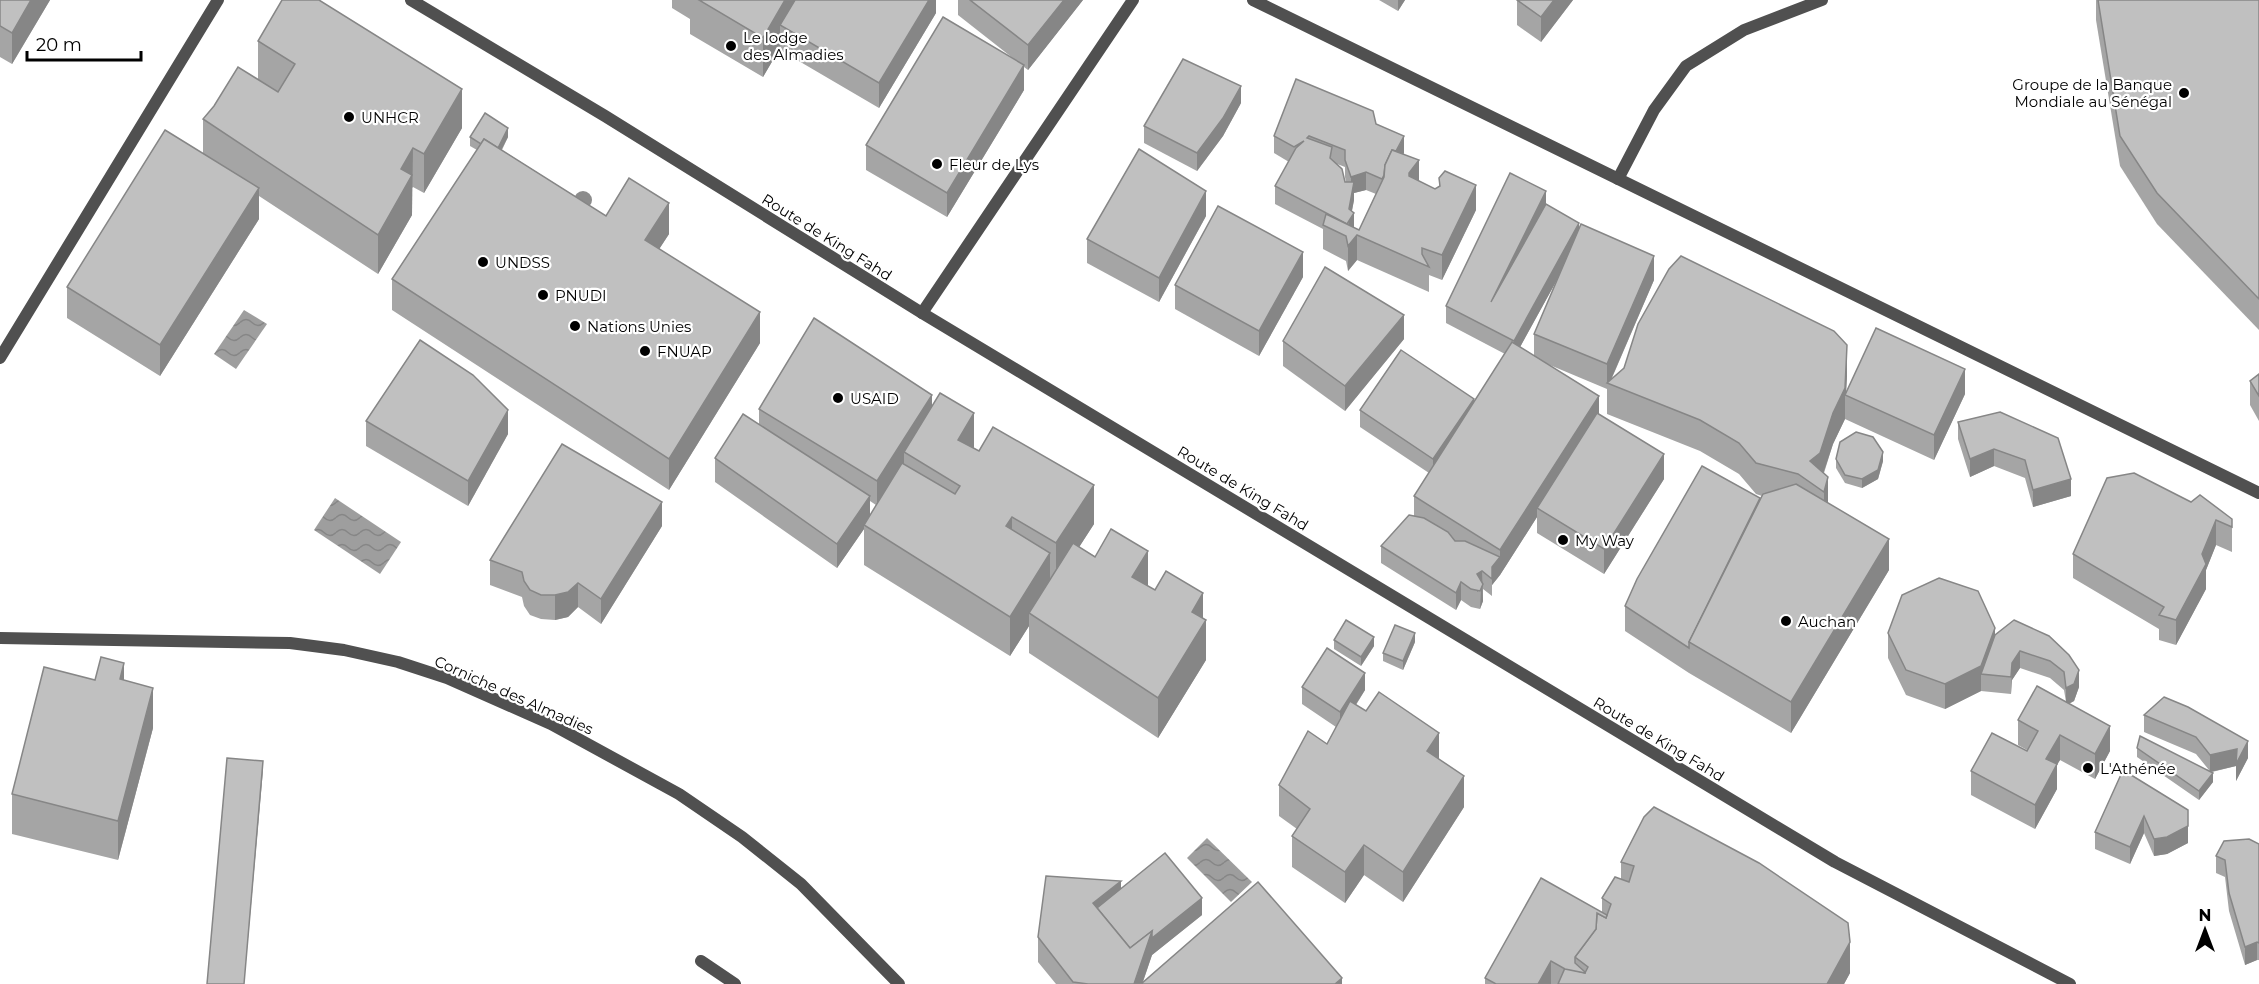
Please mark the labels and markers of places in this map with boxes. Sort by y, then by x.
place label: Le lodge des Almadies [743,28,844,64]
marker: Le lodge des Almadies [724,39,738,53]
place label: Groupe de la Banque Mondiale au Sénégal [2012,75,2172,111]
marker: Groupe de la Banque Mondiale au Sénégal [2177,86,2191,100]
place label: UNHCR [361,108,419,127]
marker: UNHCR [342,110,356,124]
place label: Fleur de Lys [949,155,1039,174]
marker: Fleur de Lys [930,157,944,171]
place label: UNDSS [495,253,550,272]
marker: UNDSS [476,255,490,269]
place label: PNUDI [555,286,607,305]
marker: PNUDI [536,288,550,302]
place label: Nations Unies [587,317,691,336]
marker: Nations Unies [568,319,582,333]
place label: FNUAP [657,342,712,361]
marker: FNUAP [638,344,652,358]
place label: USAID [850,389,899,408]
marker: USAID [831,391,845,405]
place label: My Way [1575,531,1635,550]
marker: My Way [1556,533,1570,547]
place label: Auchan [1798,612,1856,631]
marker: Auchan [1779,614,1793,628]
place label: L'Athénée [2100,759,2175,778]
marker: L'Athénée [2081,761,2095,775]

